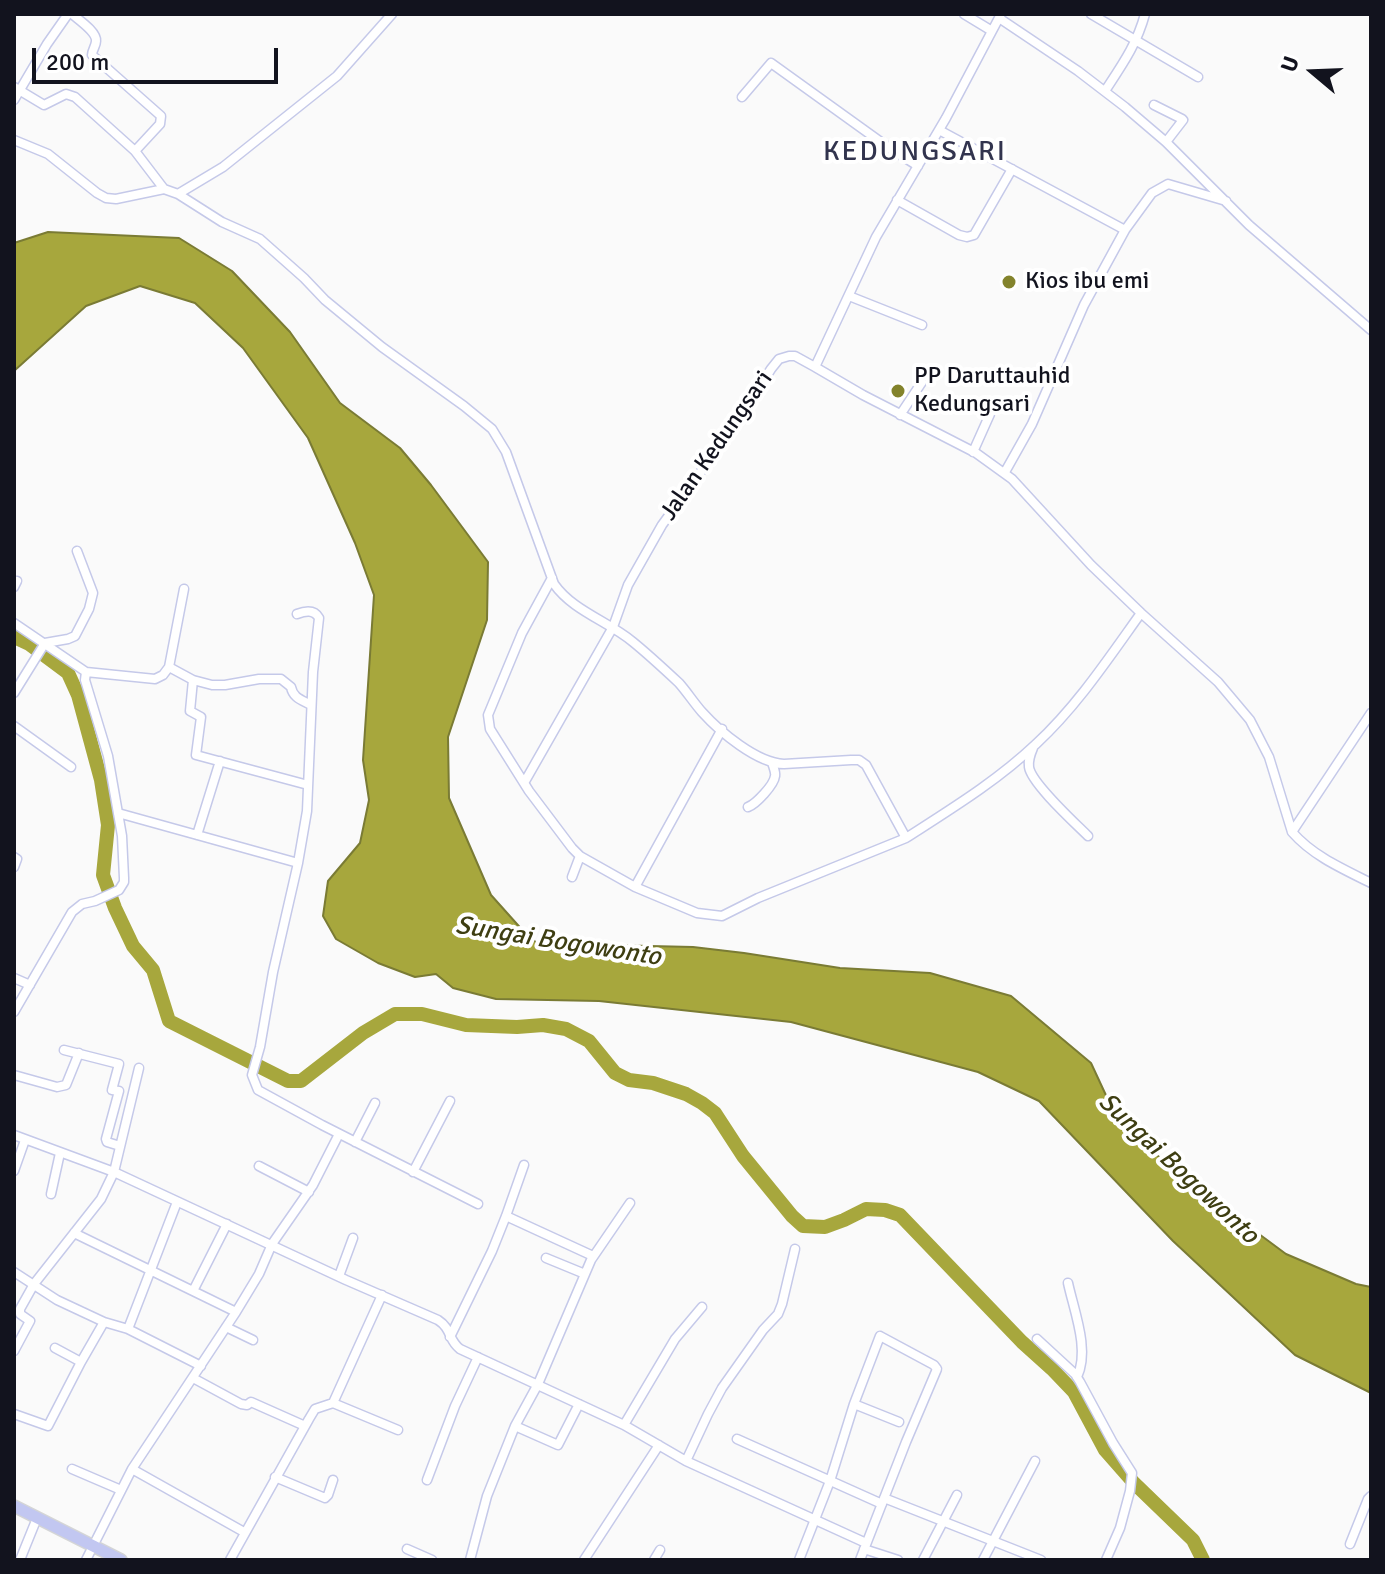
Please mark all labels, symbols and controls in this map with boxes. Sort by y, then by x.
scale bar [36,32,282,82]
north arrow [1273,32,1353,112]
text: 200 m [46,47,109,77]
text: U [1275,53,1305,75]
district label: KEDUNGSARI [823,136,1007,170]
place label: Kios ibu emi [1025,268,1149,296]
marker: Kios ibu emi [1000,273,1018,291]
place label: PP Daruttauhid Kedungsari [914,363,1070,419]
street label: Jalan Kedungsari [655,366,779,526]
marker: PP Daruttauhid Kedungsari [889,382,907,400]
water label: Sungai Bogowonto [453,910,663,974]
water label: Sungai Bogowonto [1092,1087,1264,1251]

